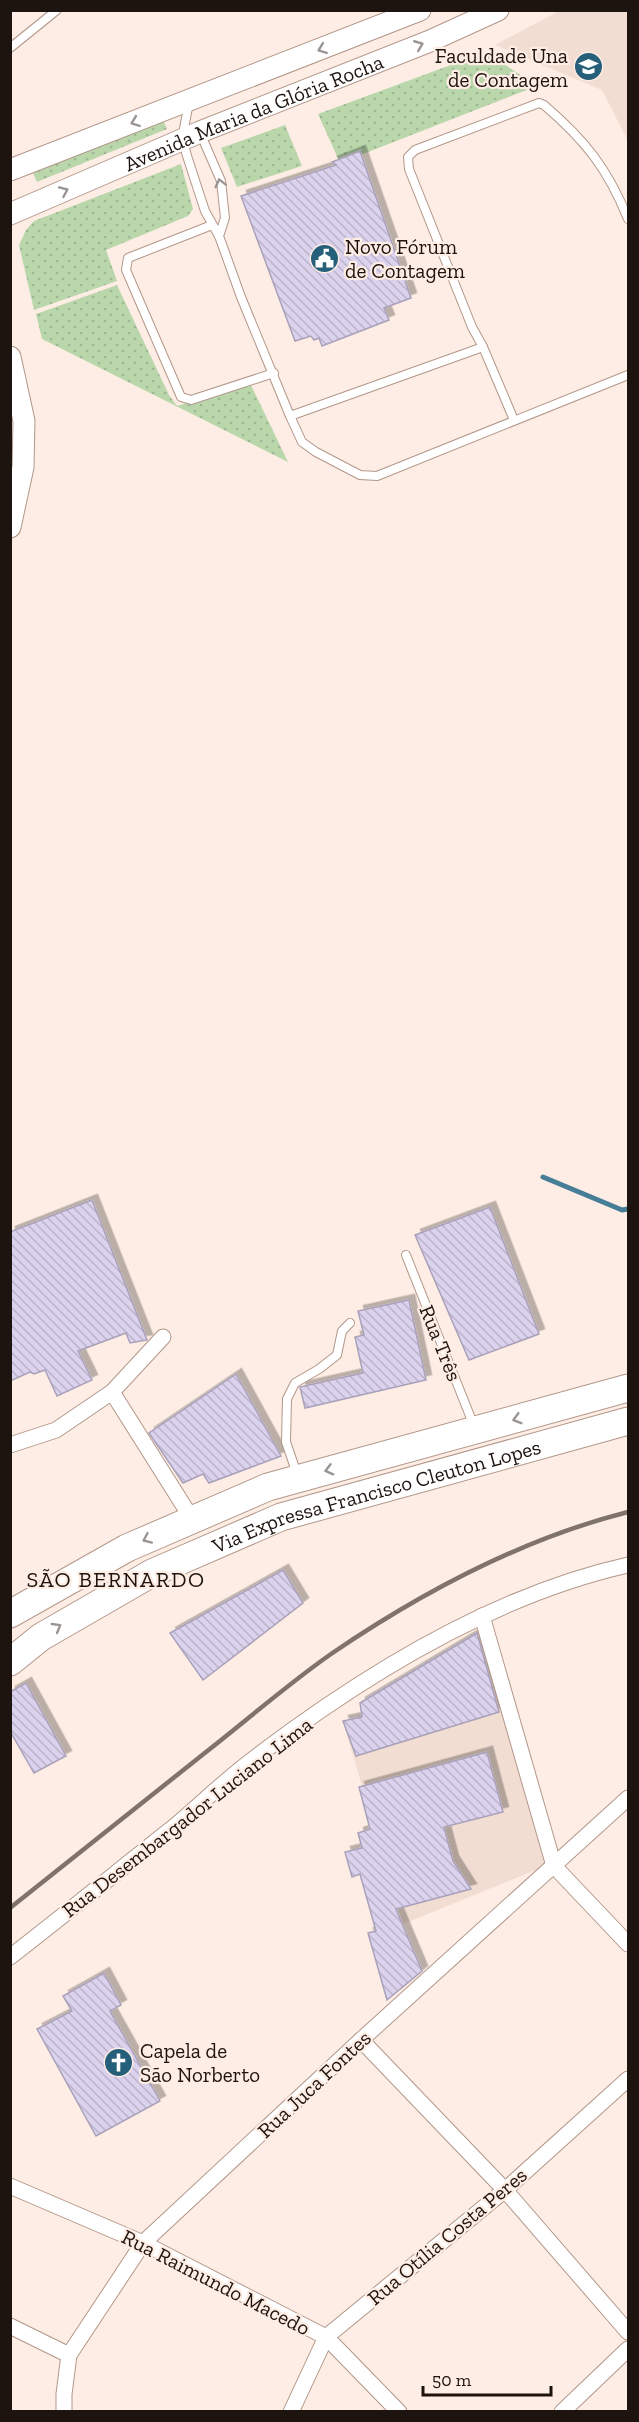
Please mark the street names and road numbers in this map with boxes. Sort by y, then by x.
street label: Avenida Maria da Glória Rocha [120,48,387,176]
street label: Rua Três [414,1301,468,1385]
street label: Via Expressa Francisco Cleuton Lopes [207,1433,543,1558]
street label: Rua Desembargador Luciano Lima [57,1711,317,1923]
street label: Rua Juca Fontes [252,2025,376,2143]
street label: Rua Otília Costa Peres [362,2162,532,2310]
street label: Rua Raimundo Macedo [118,2224,314,2340]

